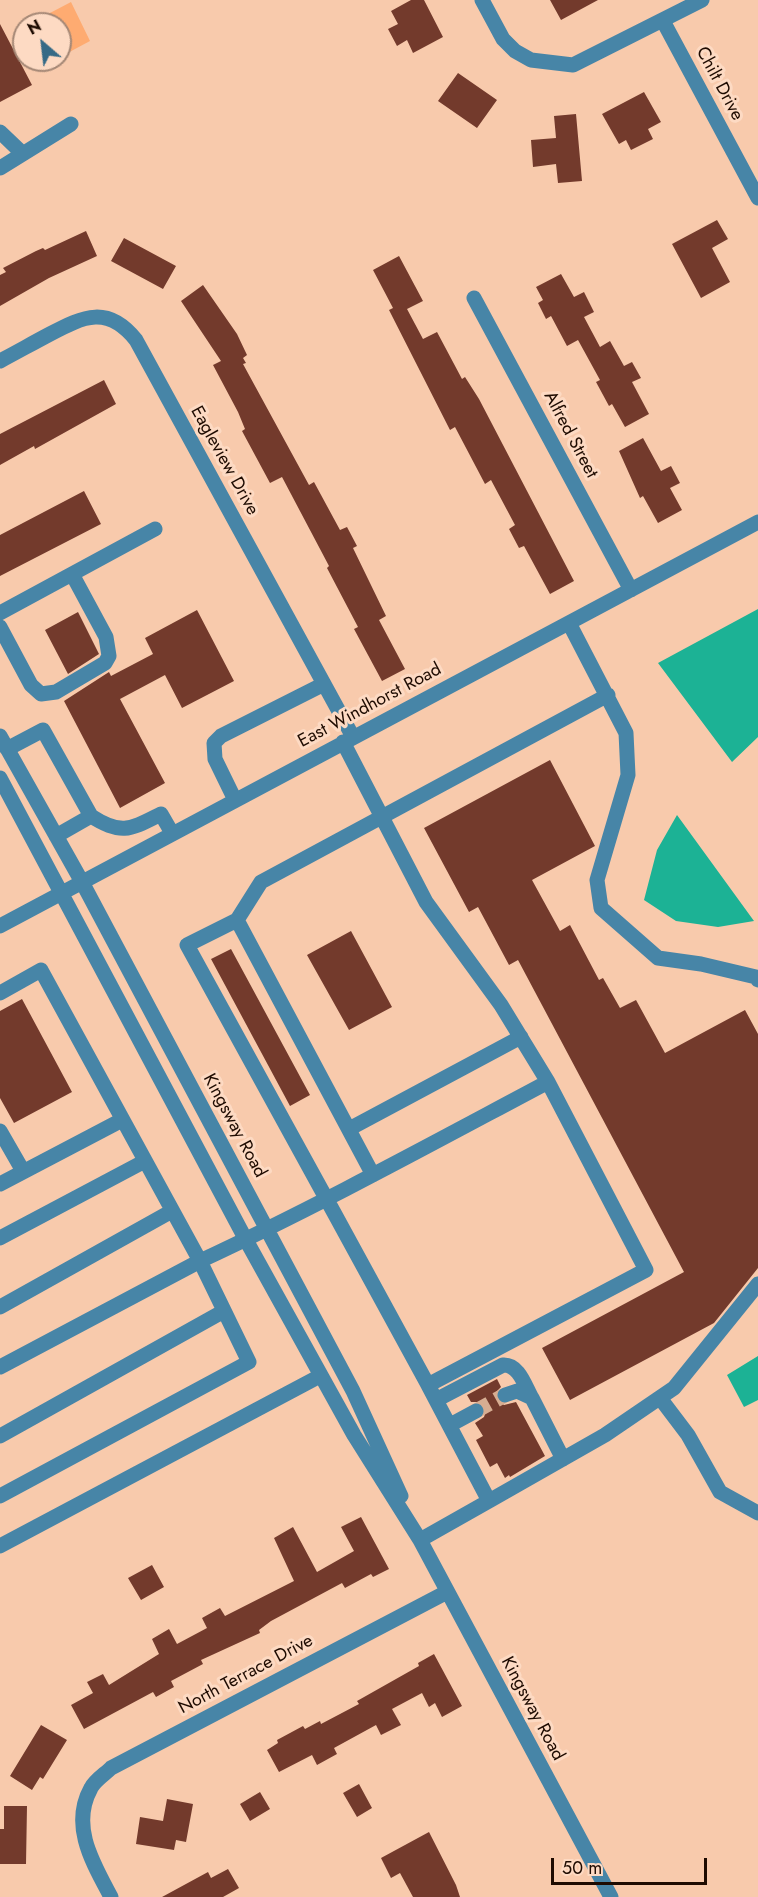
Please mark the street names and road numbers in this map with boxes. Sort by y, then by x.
street label: Chilt Drive [691,43,747,125]
street label: Alfred Street [538,388,602,482]
street label: Eagleview Drive [185,403,263,519]
street label: East Windhorst Road [295,659,445,753]
street label: Kingsway Road [198,1070,270,1182]
street label: North Terrace Drive [175,1630,317,1720]
street label: Kingsway Road [496,1653,568,1765]

